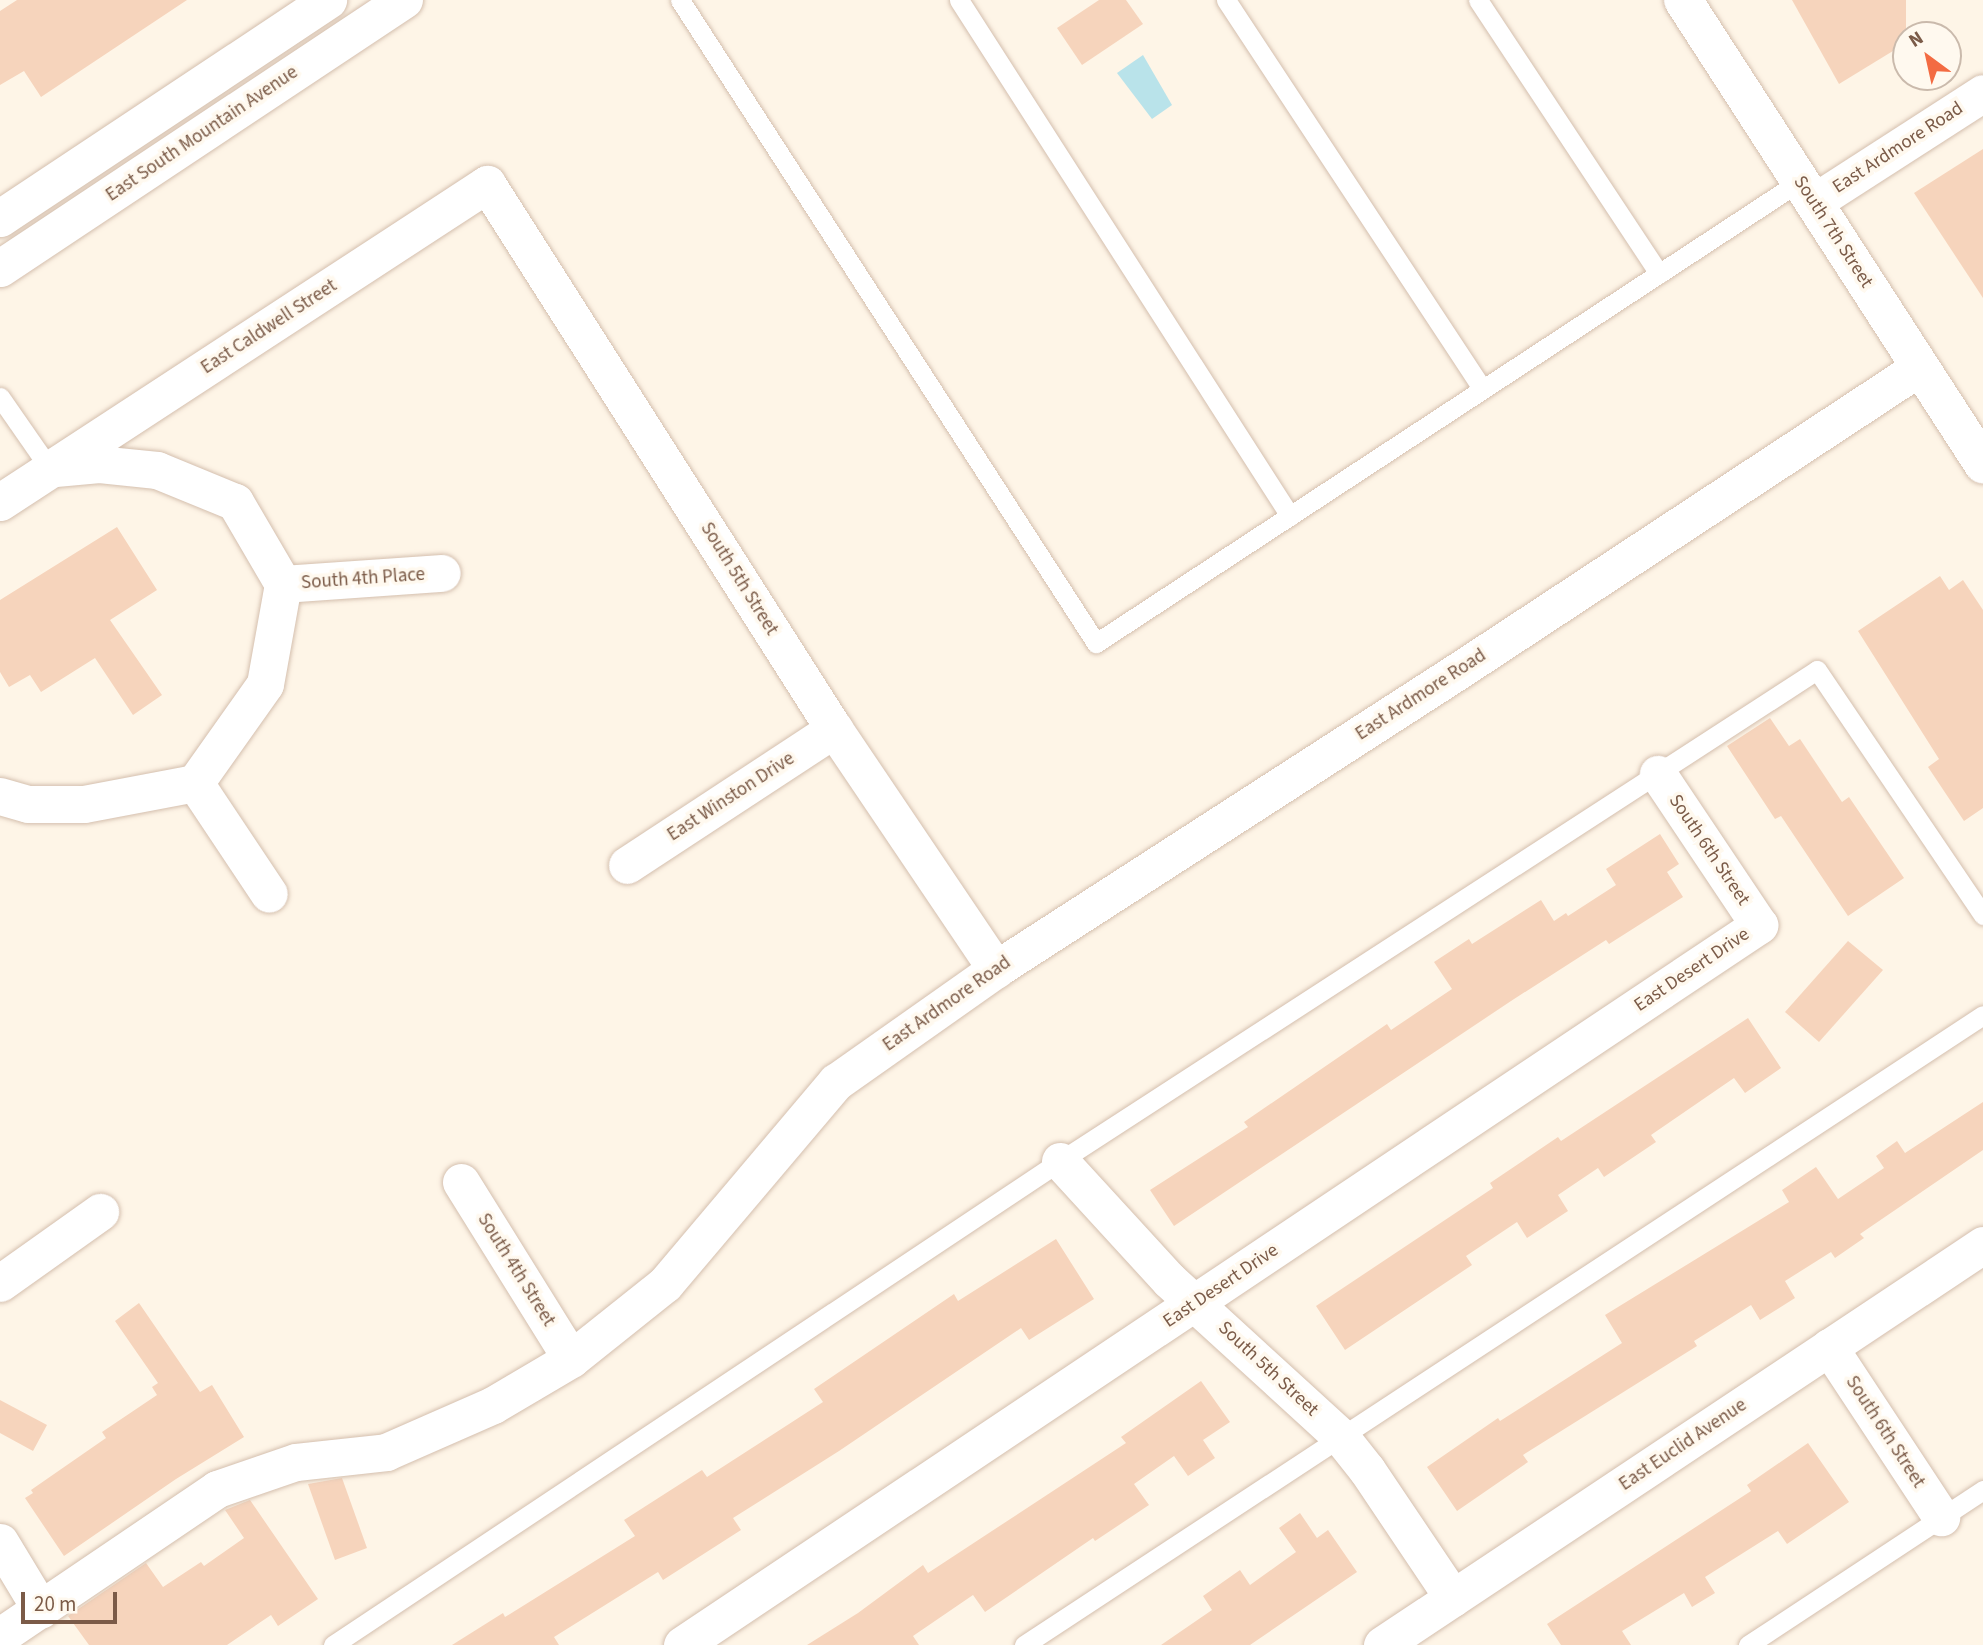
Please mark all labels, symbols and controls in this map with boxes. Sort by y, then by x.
north arrow [1892,21,1962,91]
text: N [1904,25,1929,54]
street label: East South Mountain Avenue [102,61,302,207]
street label: East Ardmore Road [1828,97,1968,199]
street label: South 7th Street [1788,172,1878,292]
street label: East Caldwell Street [197,275,341,379]
street label: South 5th Street [695,518,783,640]
street label: South 4th Place [300,563,426,595]
street label: East Ardmore Road [1351,644,1491,746]
street label: East Winston Drive [663,747,799,847]
street label: South 6th Street [1663,790,1755,910]
street label: East Desert Drive [1630,923,1754,1017]
street label: East Ardmore Road [879,951,1015,1057]
street label: South 4th Street [472,1209,560,1331]
street label: East Desert Drive [1159,1239,1283,1333]
street label: South 5th Street [1213,1317,1323,1421]
street label: South 6th Street [1840,1372,1930,1492]
street label: East Euclid Avenue [1615,1394,1751,1496]
scale bar [24,1578,121,1622]
text: 20 m [34,1589,76,1619]

